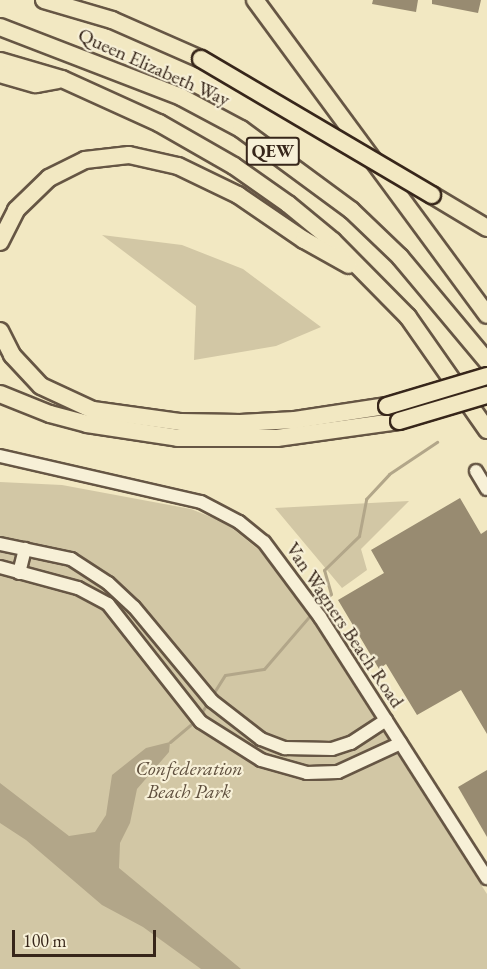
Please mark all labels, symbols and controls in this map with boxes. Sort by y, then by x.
street label: Queen Elizabeth Way [74,23,234,111]
road number: QEW [244,136,302,166]
street label: Van Wagners Beach Road [281,538,409,712]
park label: Confederation Beach Park [135,756,243,803]
scale bar [15,918,159,956]
text: 100 m [23,929,67,952]

